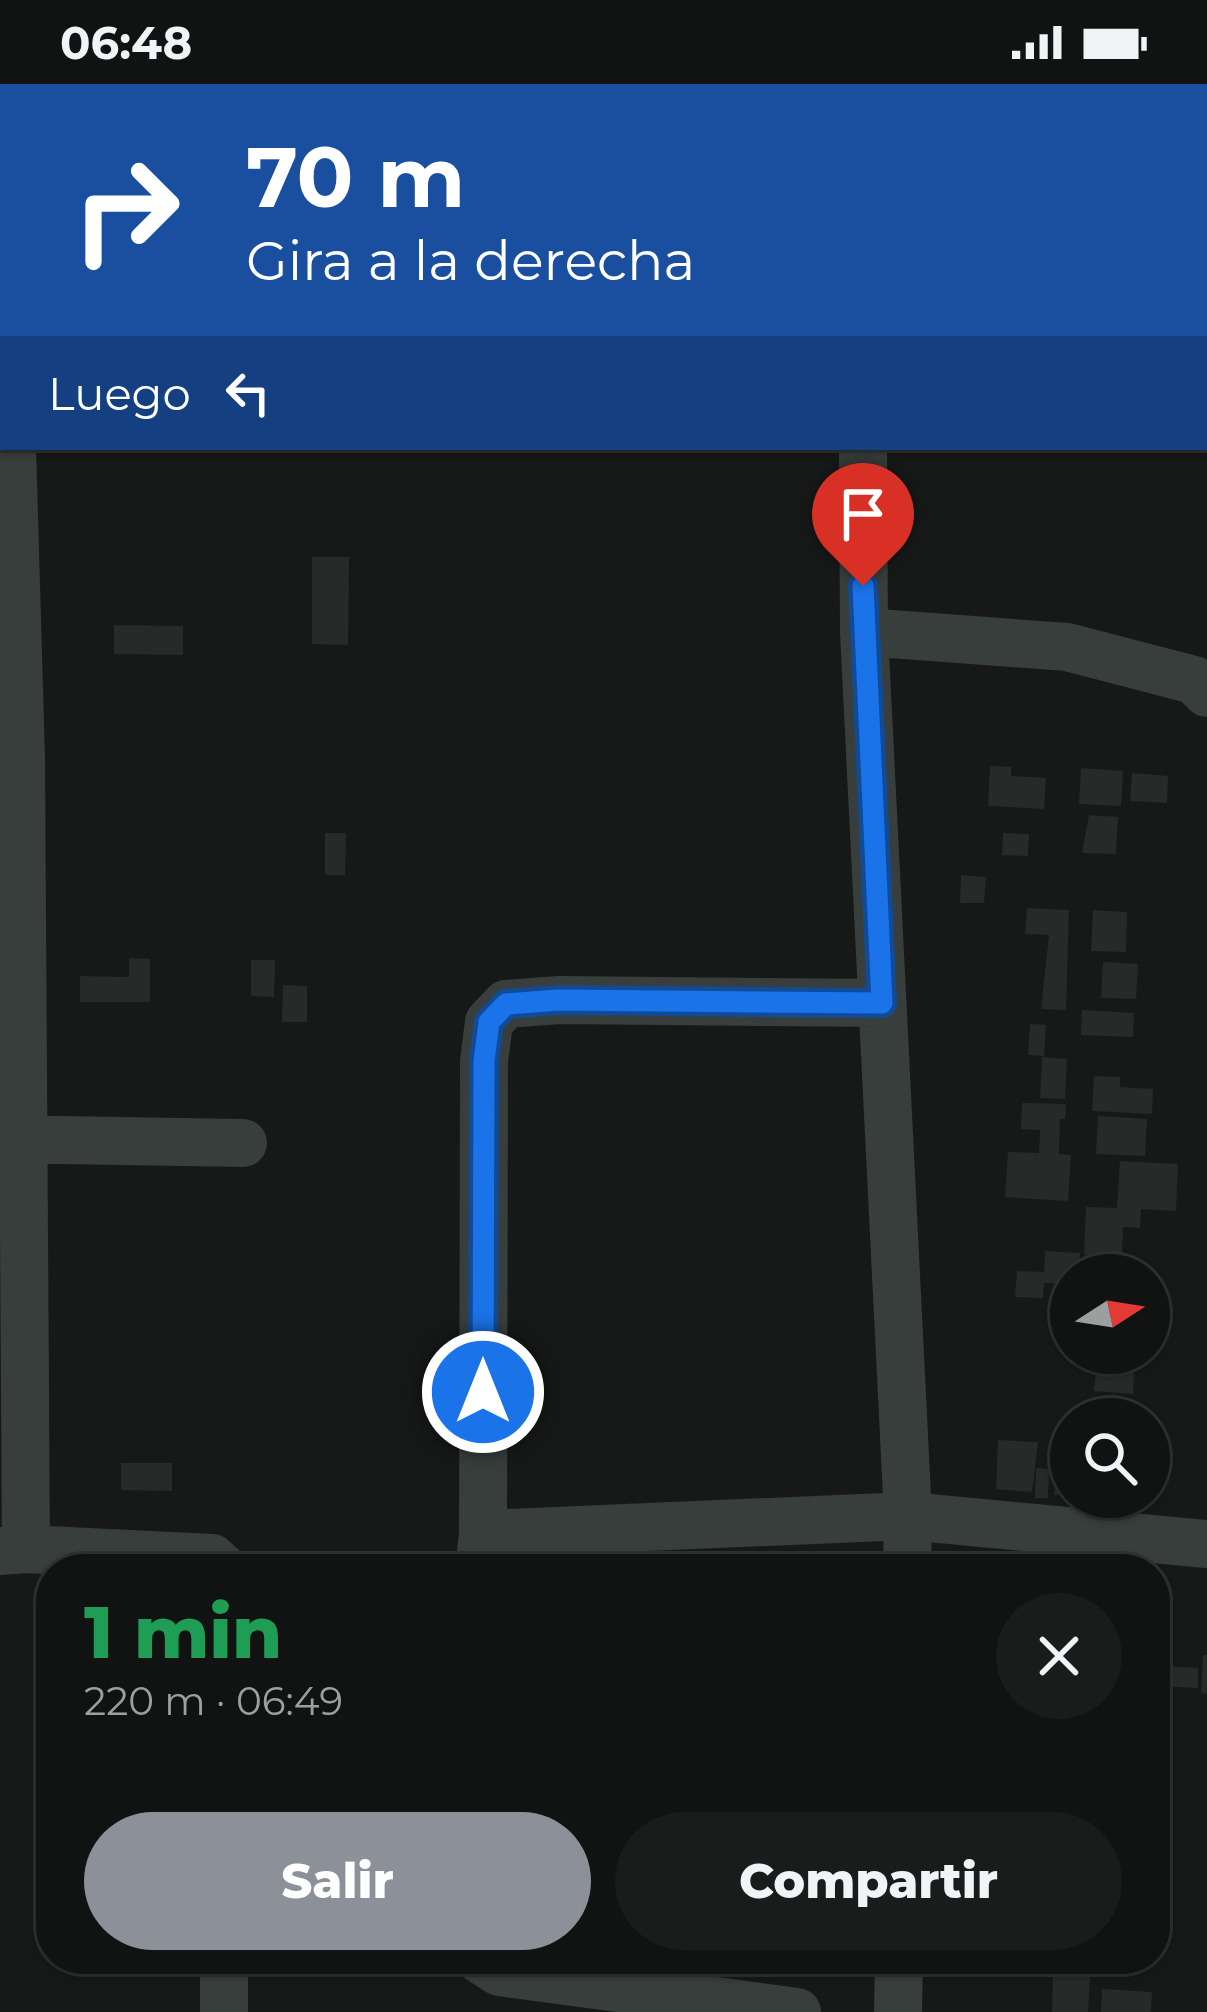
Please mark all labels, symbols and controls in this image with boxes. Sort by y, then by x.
text: 06:48 [60,15,192,70]
text: 70 m [246,126,465,228]
icon: right [48,132,204,288]
text: Gira a la derecha [246,228,695,294]
icon: left [215,360,281,426]
text: Luego [48,366,191,421]
pin [812,463,914,586]
icon: arrive [830,481,896,547]
north arrow [1050,1254,1170,1374]
map controls [1050,1254,1170,1518]
position arrow [420,1329,546,1455]
button: search [1050,1398,1170,1518]
text: 1 min [84,1588,282,1676]
button: close [996,1593,1122,1719]
text: 220 m · 06:49 [84,1677,343,1725]
button: Salir [84,1812,591,1950]
button: Compartir [615,1812,1122,1950]

